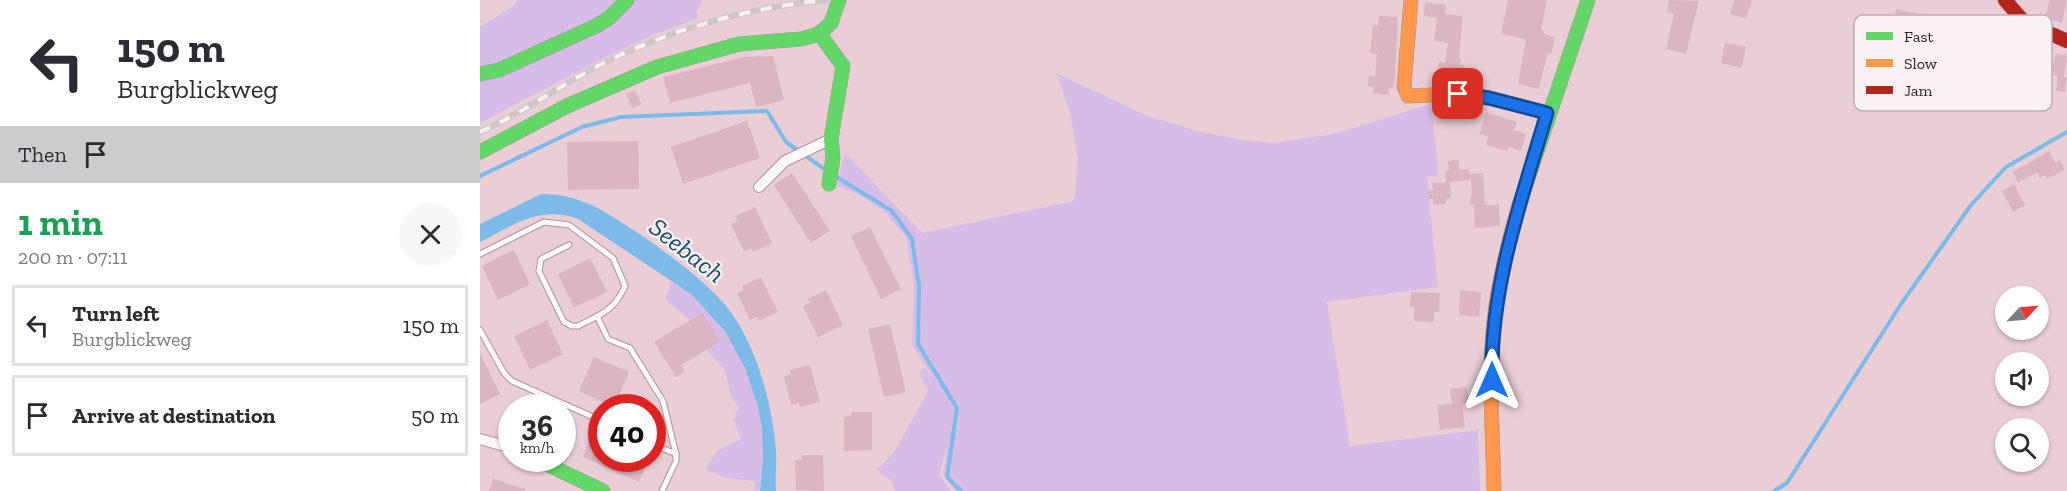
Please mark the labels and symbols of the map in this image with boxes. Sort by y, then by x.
legend [1854,15,2052,111]
text: Fast [1904,27,1933,46]
text: Slow [1904,54,1938,73]
pin [1432,68,1483,119]
text: Jam [1904,81,1933,100]
water label: Seebach [643,211,731,289]
north arrow [1995,286,2049,340]
position arrow [1460,348,1524,412]
speed limit sign: 40 [588,394,666,472]

